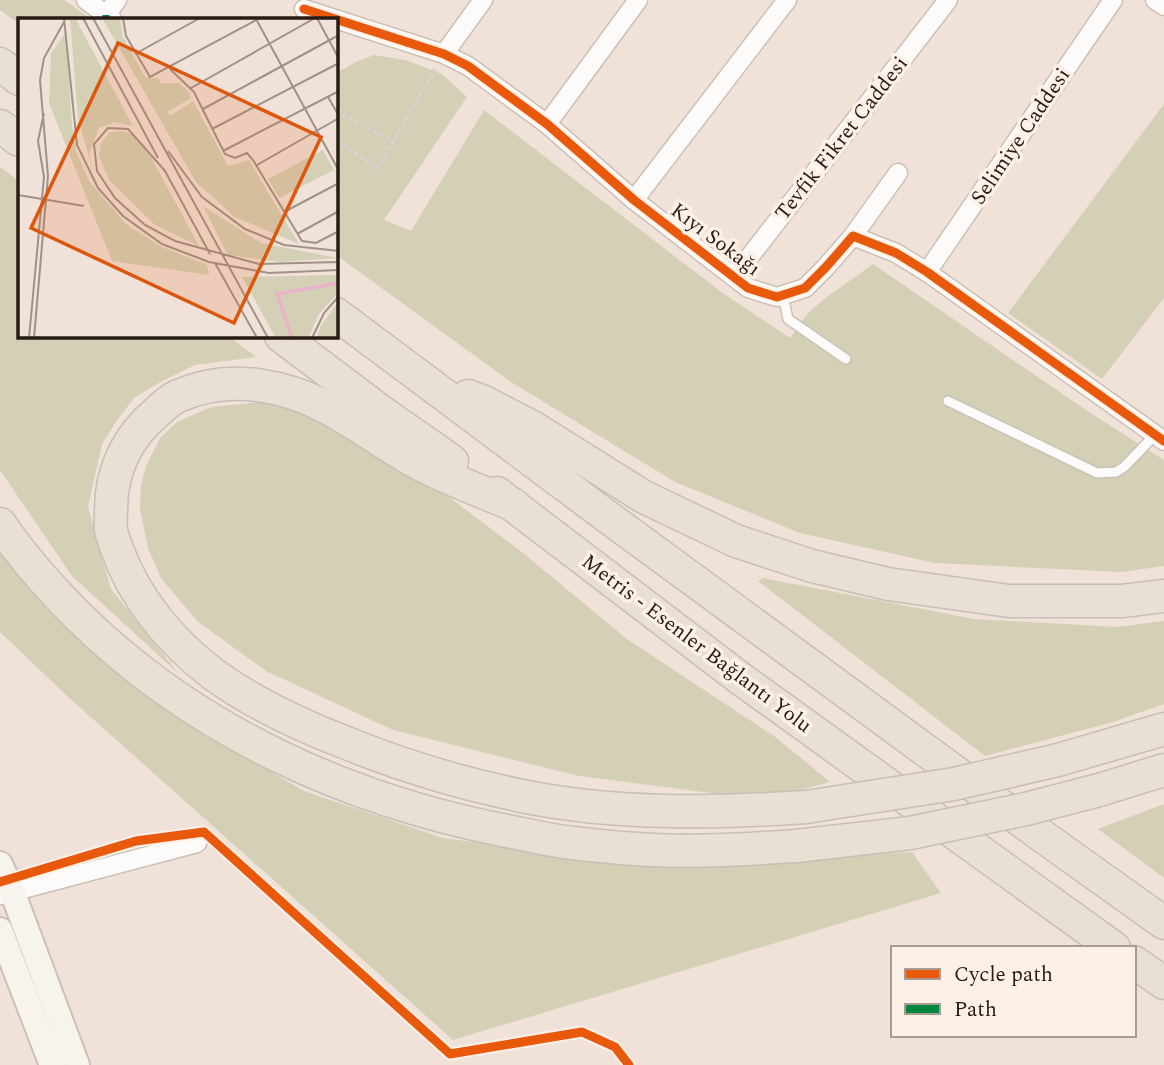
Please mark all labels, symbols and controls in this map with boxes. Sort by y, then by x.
inset map [18,18,338,338]
street label: Tevfik Fikret Caddesi [767,50,916,228]
street label: Selimiye Caddesi [963,62,1079,212]
street label: Kıyı Sokağı [663,195,767,284]
street label: Metris - Esenler Bağlantı Yolu [574,546,819,741]
legend [891,946,1136,1037]
text: Cycle path [954,959,1053,991]
text: Path [954,994,997,1026]

